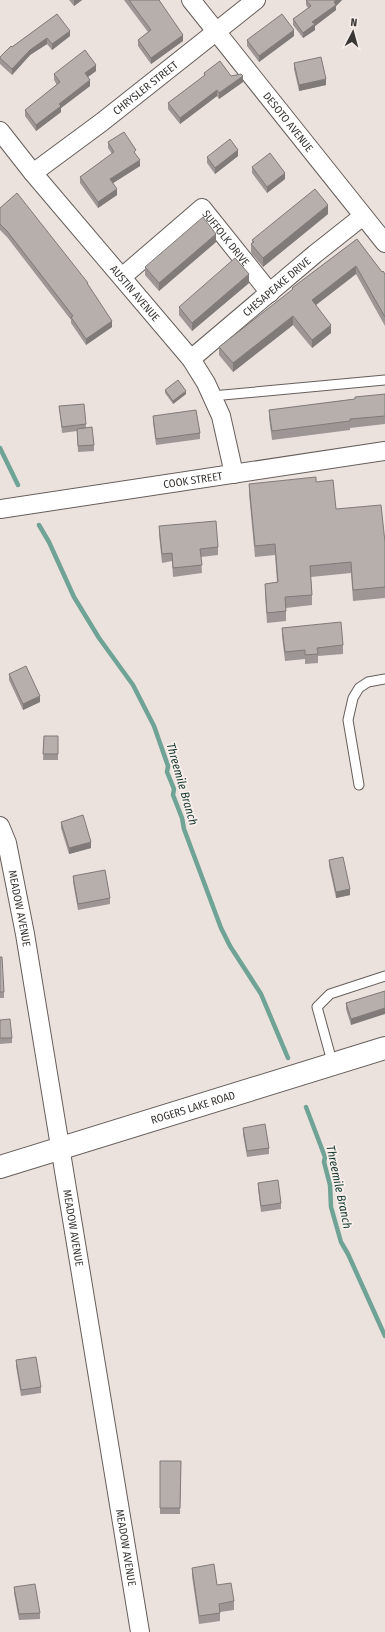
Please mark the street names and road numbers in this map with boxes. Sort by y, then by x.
street label: CHRYSLER STREET [111,58,181,118]
street label: DESOTO AVENUE [260,90,316,155]
street label: SUFFOLK DRIVE [199,208,252,269]
street label: CHESAPEAKE DRIVE [240,255,313,319]
street label: AUSTIN AVENUE [107,263,162,324]
street label: COOK STREET [163,469,224,491]
street label: MEADOW AVENUE [6,869,33,948]
street label: ROGERS LAKE ROAD [149,1089,237,1127]
street label: MEADOW AVENUE [60,1189,86,1267]
street label: MEADOW AVENUE [113,1508,138,1587]

